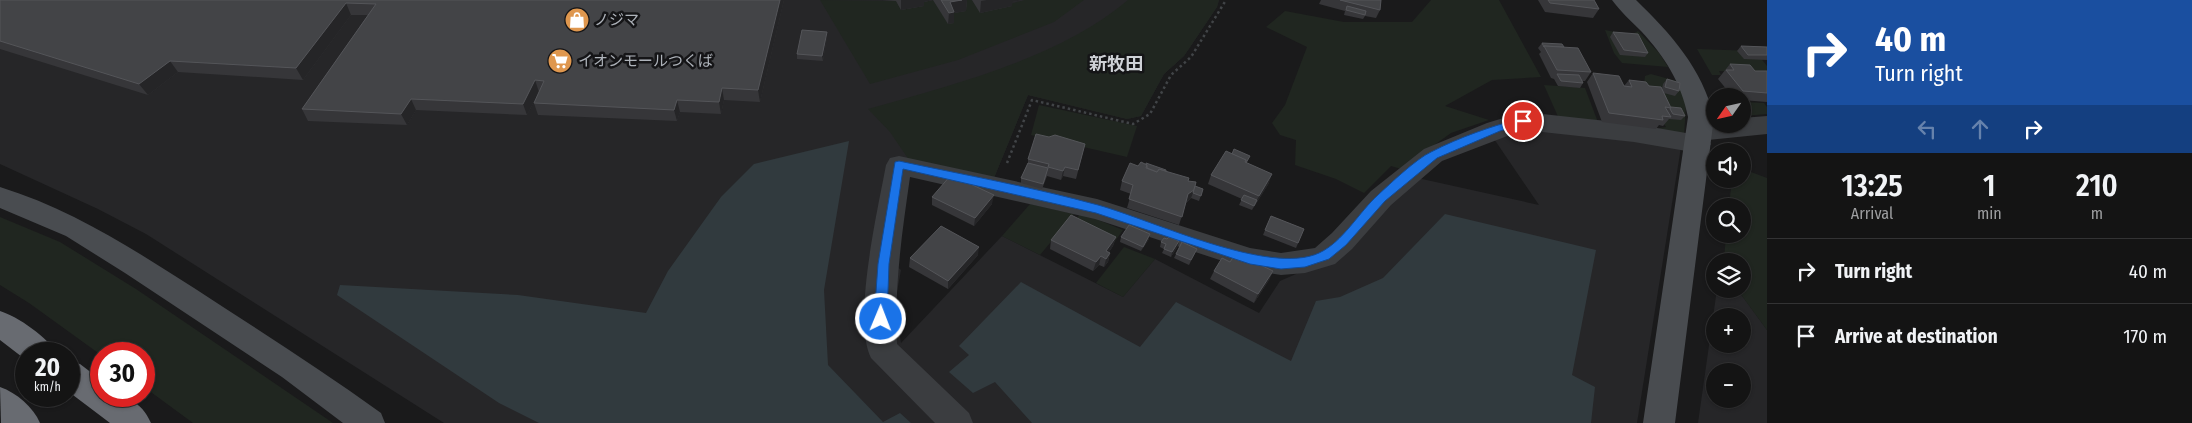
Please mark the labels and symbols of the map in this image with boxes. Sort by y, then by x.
shop icon: ノジマ [564,7,590,33]
place label: ノジマ [594,11,639,29]
supermarket icon: イオンモールつくば [547,48,573,74]
place label: イオンモールつくば [578,52,713,70]
district label: 新牧田 [1089,53,1143,75]
north arrow [1706,88,1751,132]
pin [1502,100,1544,142]
position arrow [854,292,906,344]
speed limit sign: 30 [90,342,155,407]

